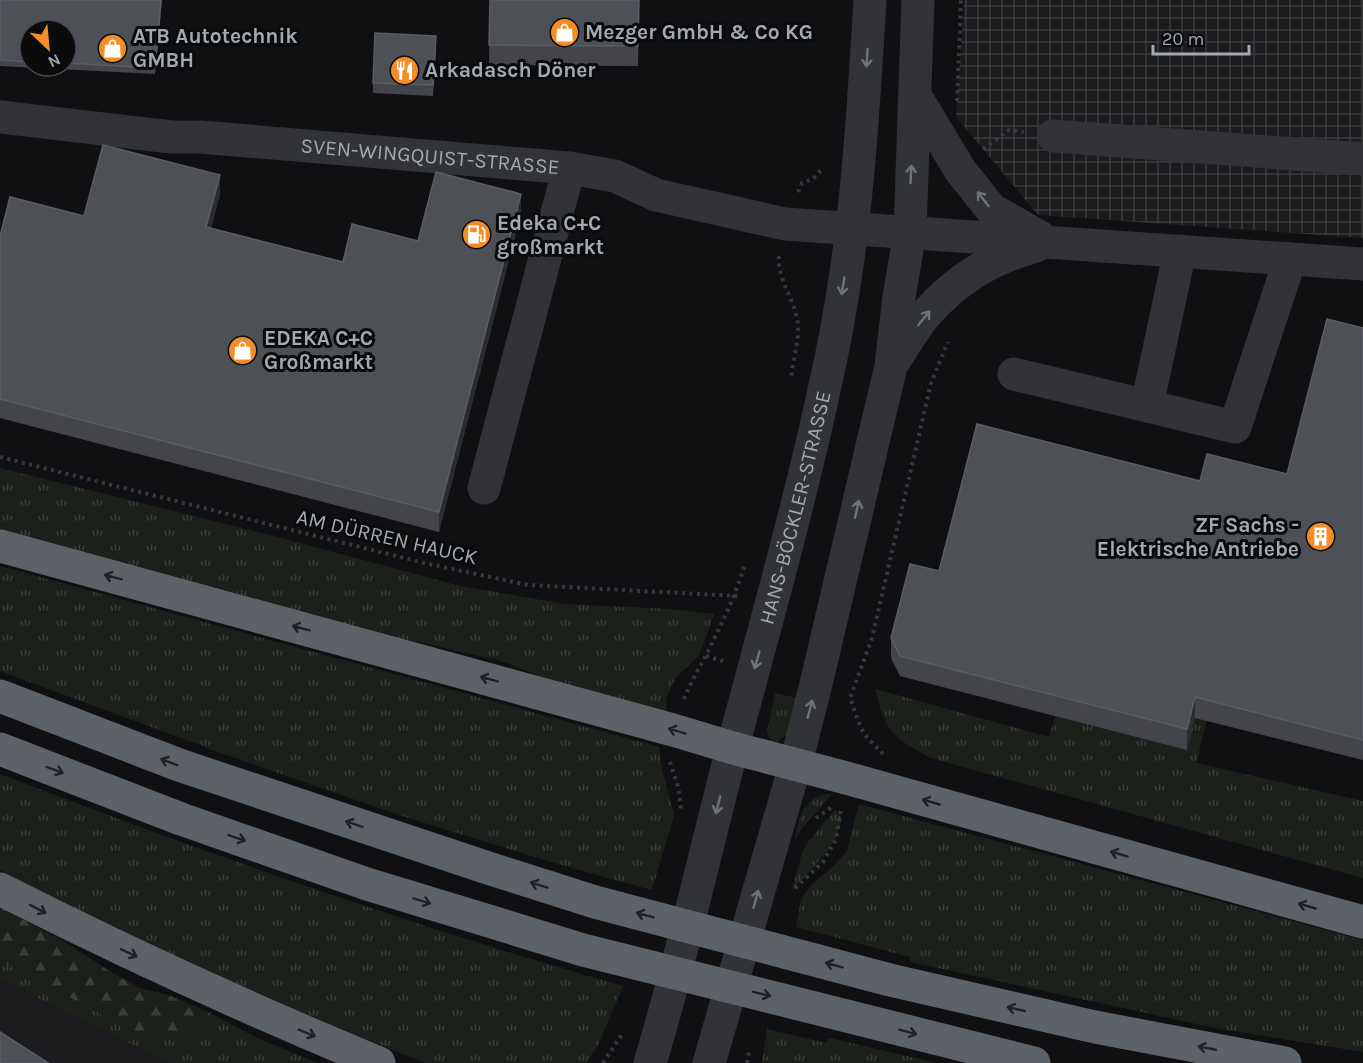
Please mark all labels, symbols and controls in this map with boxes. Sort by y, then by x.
shop icon: Mezger GmbH & Co KG [548,16,580,48]
north arrow [18,18,78,78]
scale bar [1153,18,1249,56]
place label: Mezger GmbH & Co KG [585,20,813,44]
place label: ATB Autotechnik GMBH [133,24,298,72]
text: 20 m [1162,28,1204,50]
shop icon: ATB Autotechnik GMBH [96,32,128,64]
one-way arrow [861,48,872,68]
text: N [45,50,64,72]
restaurant icon: Arkadasch Döner [388,54,420,86]
place label: Arkadasch Döner [425,58,596,82]
street label: SVEN-WINGQUIST-STRASSE [300,133,560,179]
one-way arrow [906,164,917,184]
one-way arrow [977,192,990,208]
place label: Edeka C+C großmarkt [497,211,604,259]
fuel station icon: Edeka C+C großmarkt [460,219,492,251]
one-way arrow [837,276,848,295]
one-way arrow [918,310,931,326]
place label: EDEKA C+C Großmarkt [264,326,373,374]
shop icon: EDEKA C+C Großmarkt [227,334,259,366]
street label: HANS-BÖCKLER-STRASSE [754,389,836,627]
one-way arrow [852,500,864,519]
street label: AM DÜRREN HAUCK [294,505,480,570]
place label: ZF Sachs - Elektrische Antriebe [1097,513,1299,561]
building icon: ZF Sachs - Elektrische Antriebe [1304,521,1336,553]
one-way arrow [103,570,122,582]
one-way arrow [291,622,310,633]
one-way arrow [751,650,762,669]
one-way arrow [480,673,499,685]
one-way arrow [805,700,816,719]
one-way arrow [668,725,687,736]
one-way arrow [161,755,179,766]
one-way arrow [45,765,63,776]
one-way arrow [712,795,724,814]
one-way arrow [922,795,941,807]
one-way arrow [345,818,364,829]
one-way arrow [227,834,246,845]
one-way arrow [1110,848,1129,859]
one-way arrow [530,879,549,890]
one-way arrow [751,890,762,909]
one-way arrow [412,896,431,907]
one-way arrow [1298,900,1317,911]
one-way arrow [29,903,47,915]
one-way arrow [636,909,655,921]
one-way arrow [119,947,137,959]
one-way arrow [824,959,843,971]
one-way arrow [752,989,771,1001]
one-way arrow [1006,1003,1026,1014]
one-way arrow [898,1027,917,1038]
one-way arrow [297,1028,315,1039]
one-way arrow [1197,1042,1217,1053]

